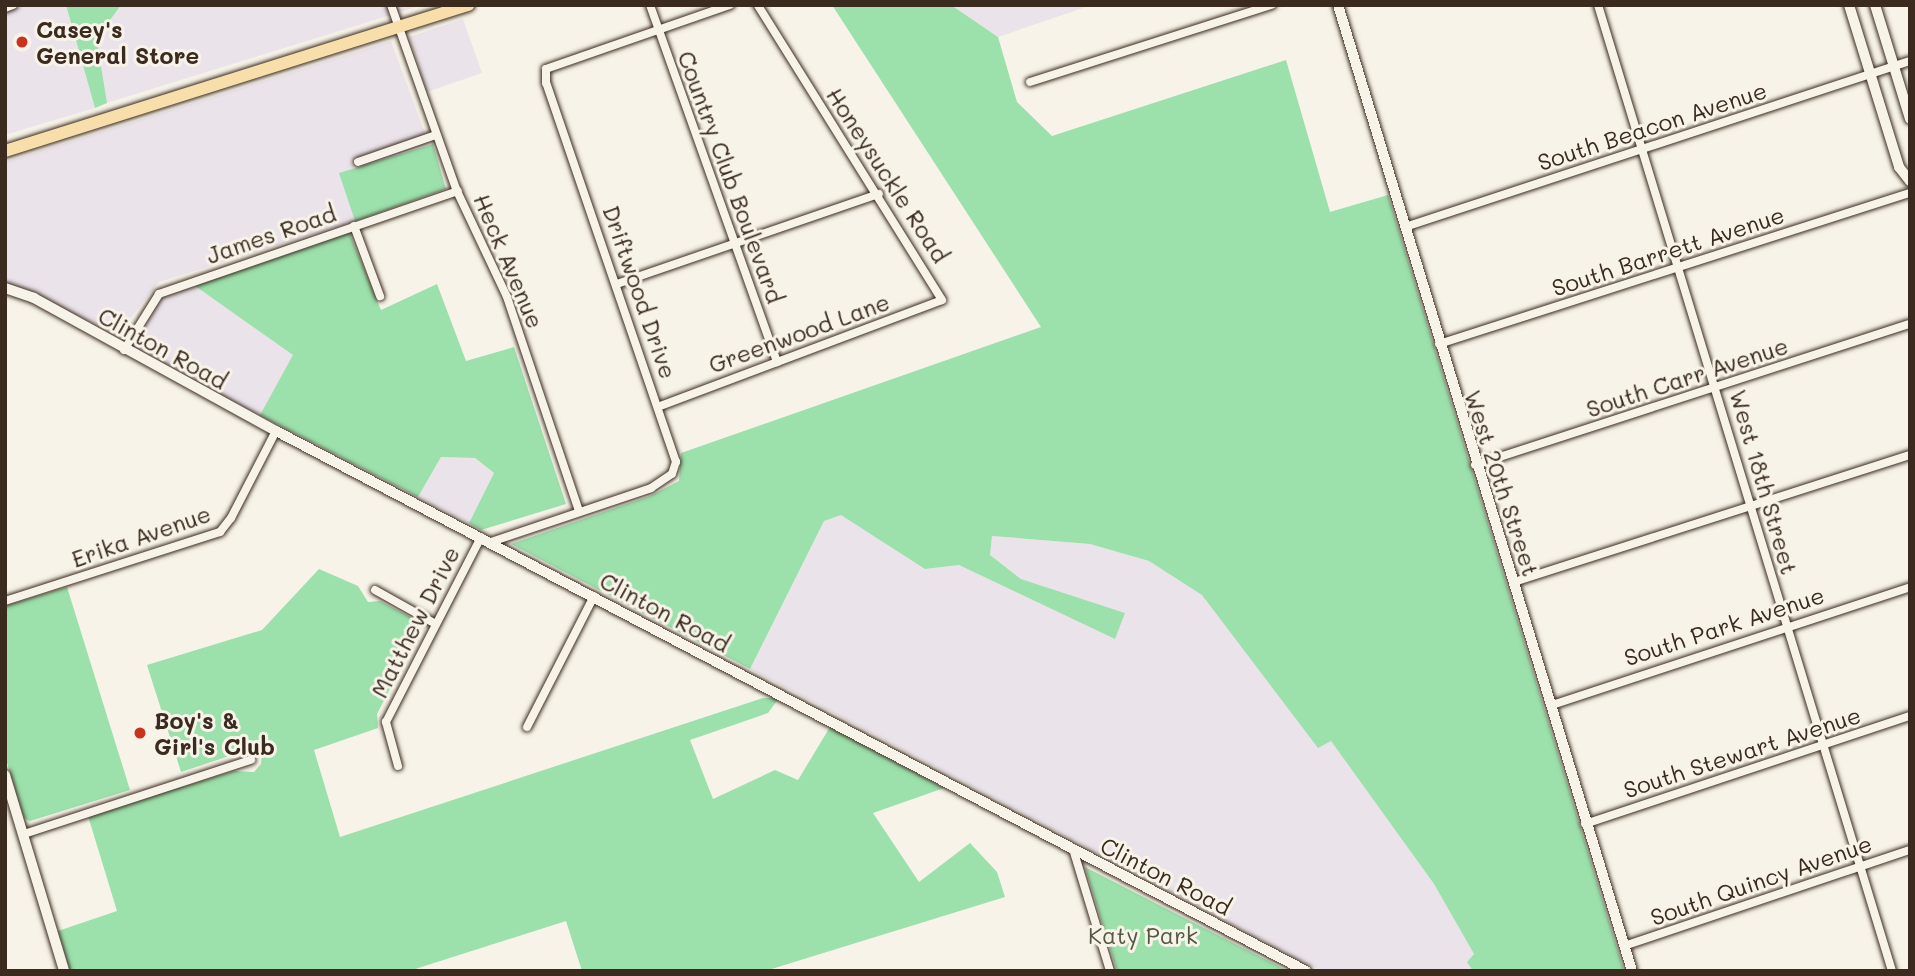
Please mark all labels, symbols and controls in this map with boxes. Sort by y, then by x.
place label: Casey's General Store [36,15,199,69]
marker: Casey's General Store [14,34,30,50]
street label: Country Club Boulevard [672,47,790,307]
street label: South Beacon Avenue [1534,76,1770,176]
street label: Honeysuckle Road [821,82,955,268]
street label: Heck Avenue [468,190,550,332]
street label: James Road [203,199,339,269]
street label: South Barrett Avenue [1548,200,1788,302]
street label: Driftwood Drive [597,202,683,382]
street label: Greenwood Lane [705,287,893,379]
street label: Clinton Road [94,301,232,395]
street label: South Carr Avenue [1583,331,1791,423]
street label: West 18th Street [1724,386,1804,578]
street label: West 20th Street [1459,387,1545,579]
street label: Erika Avenue [68,499,214,573]
street label: Matthew Drive [365,542,465,702]
street label: Clinton Road [595,566,735,658]
street label: South Park Avenue [1620,581,1828,671]
street label: South Stewart Avenue [1620,701,1864,803]
place label: Boy's & Girl's Club [154,706,275,760]
marker: Boy's & Girl's Club [132,725,148,741]
street label: South Quincy Avenue [1647,829,1875,931]
street label: Clinton Road [1096,831,1236,921]
park label: Katy Park [1088,921,1198,949]

